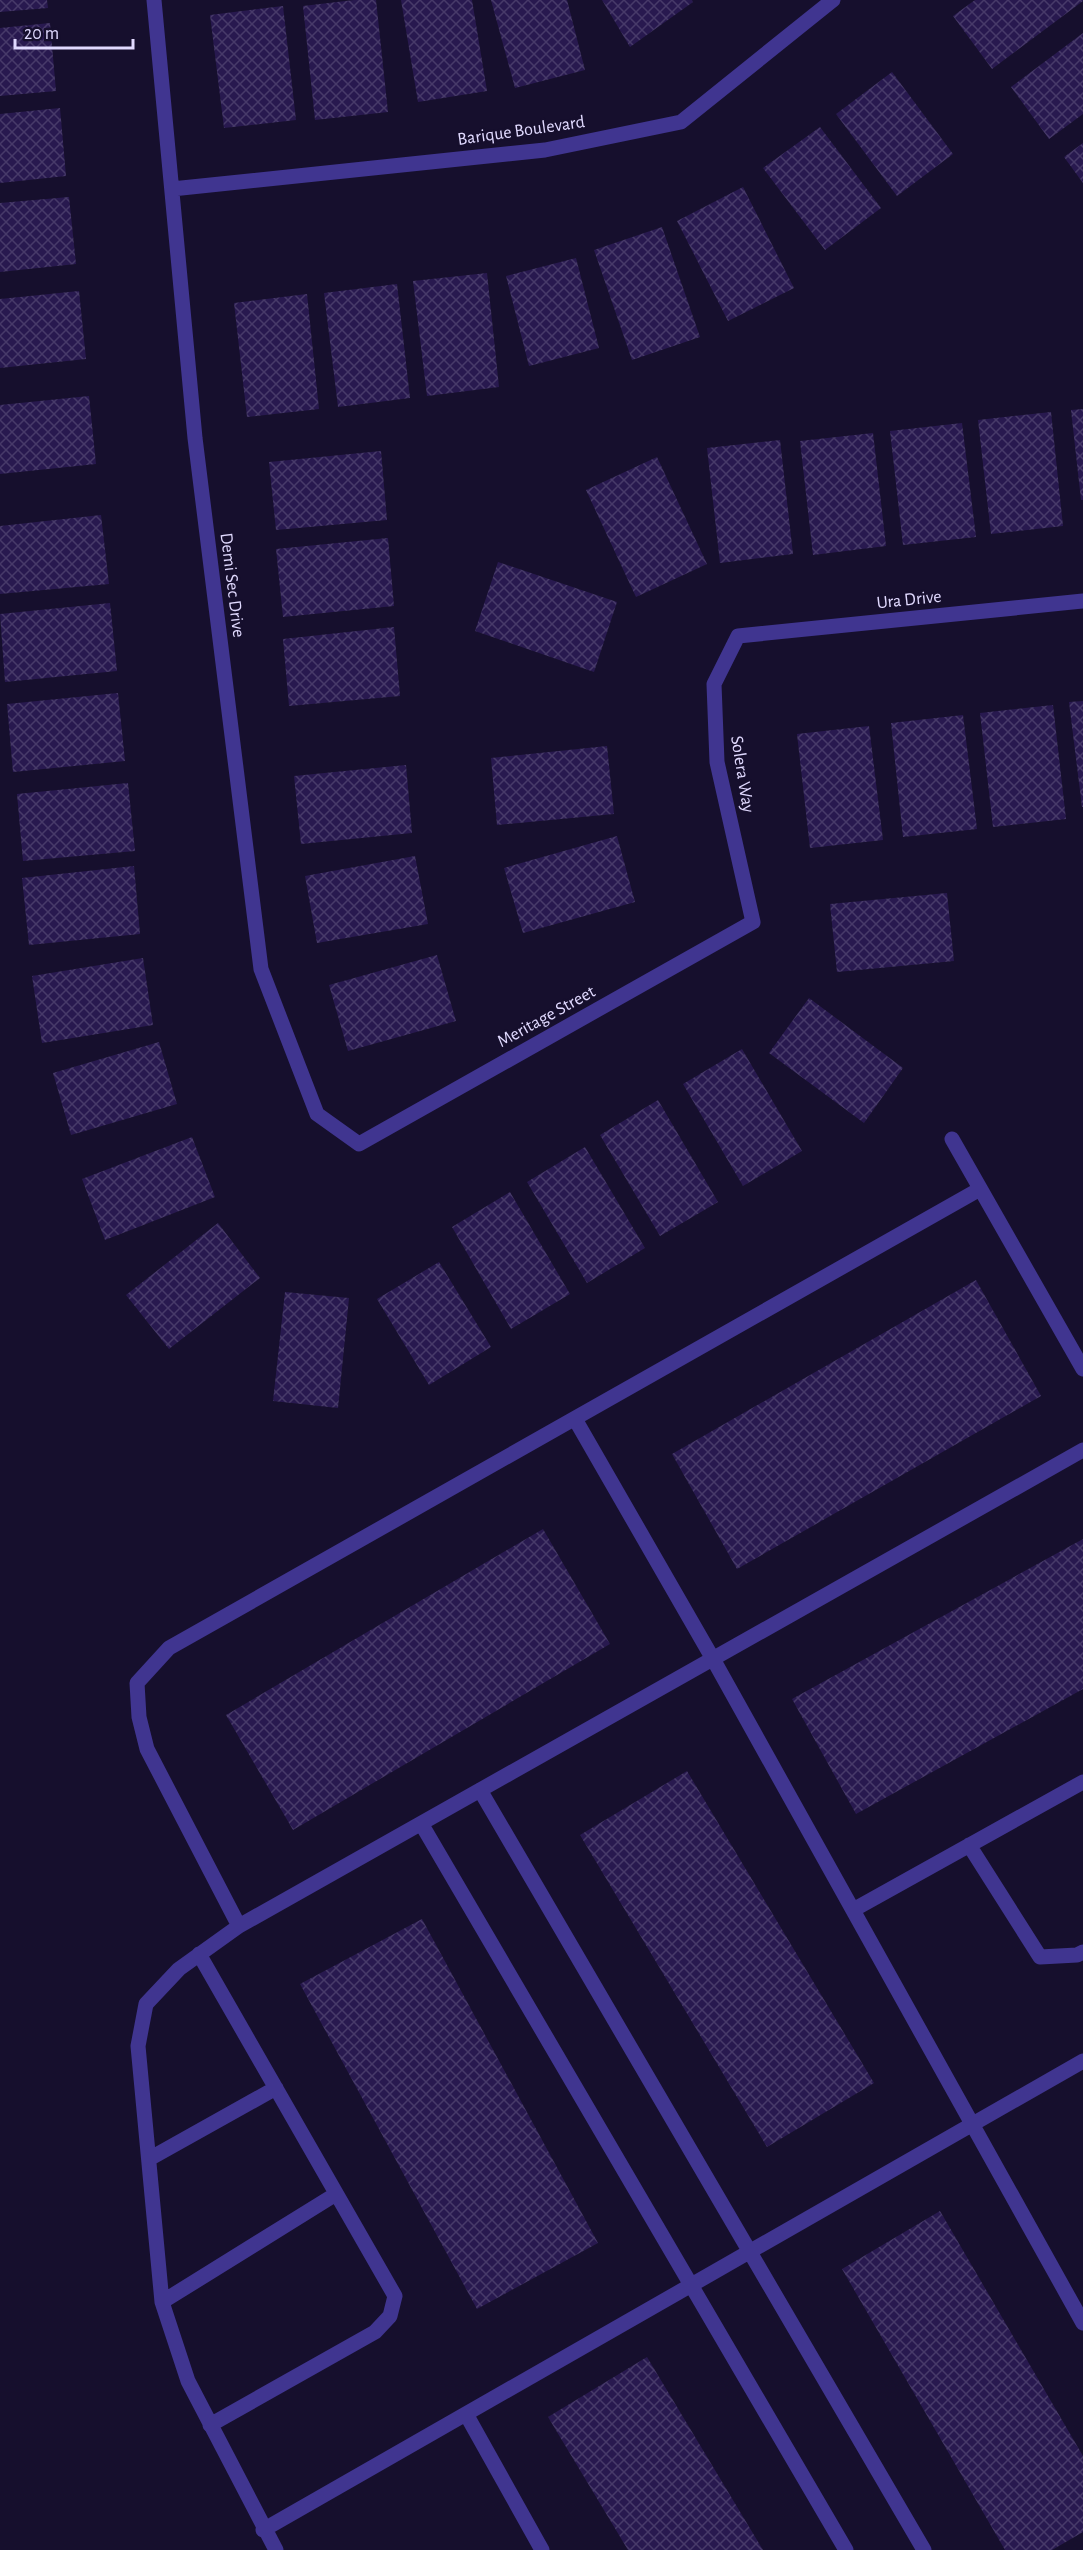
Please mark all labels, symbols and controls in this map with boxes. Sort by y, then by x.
scale bar [15,12,134,50]
text: 20 m [24,25,59,43]
street label: Barique Boulevard [456,113,586,149]
street label: Demi Sec Drive [217,532,247,639]
street label: Ura Drive [876,588,943,612]
street label: Solera Way [727,734,757,814]
street label: Meritage Street [495,983,599,1051]

